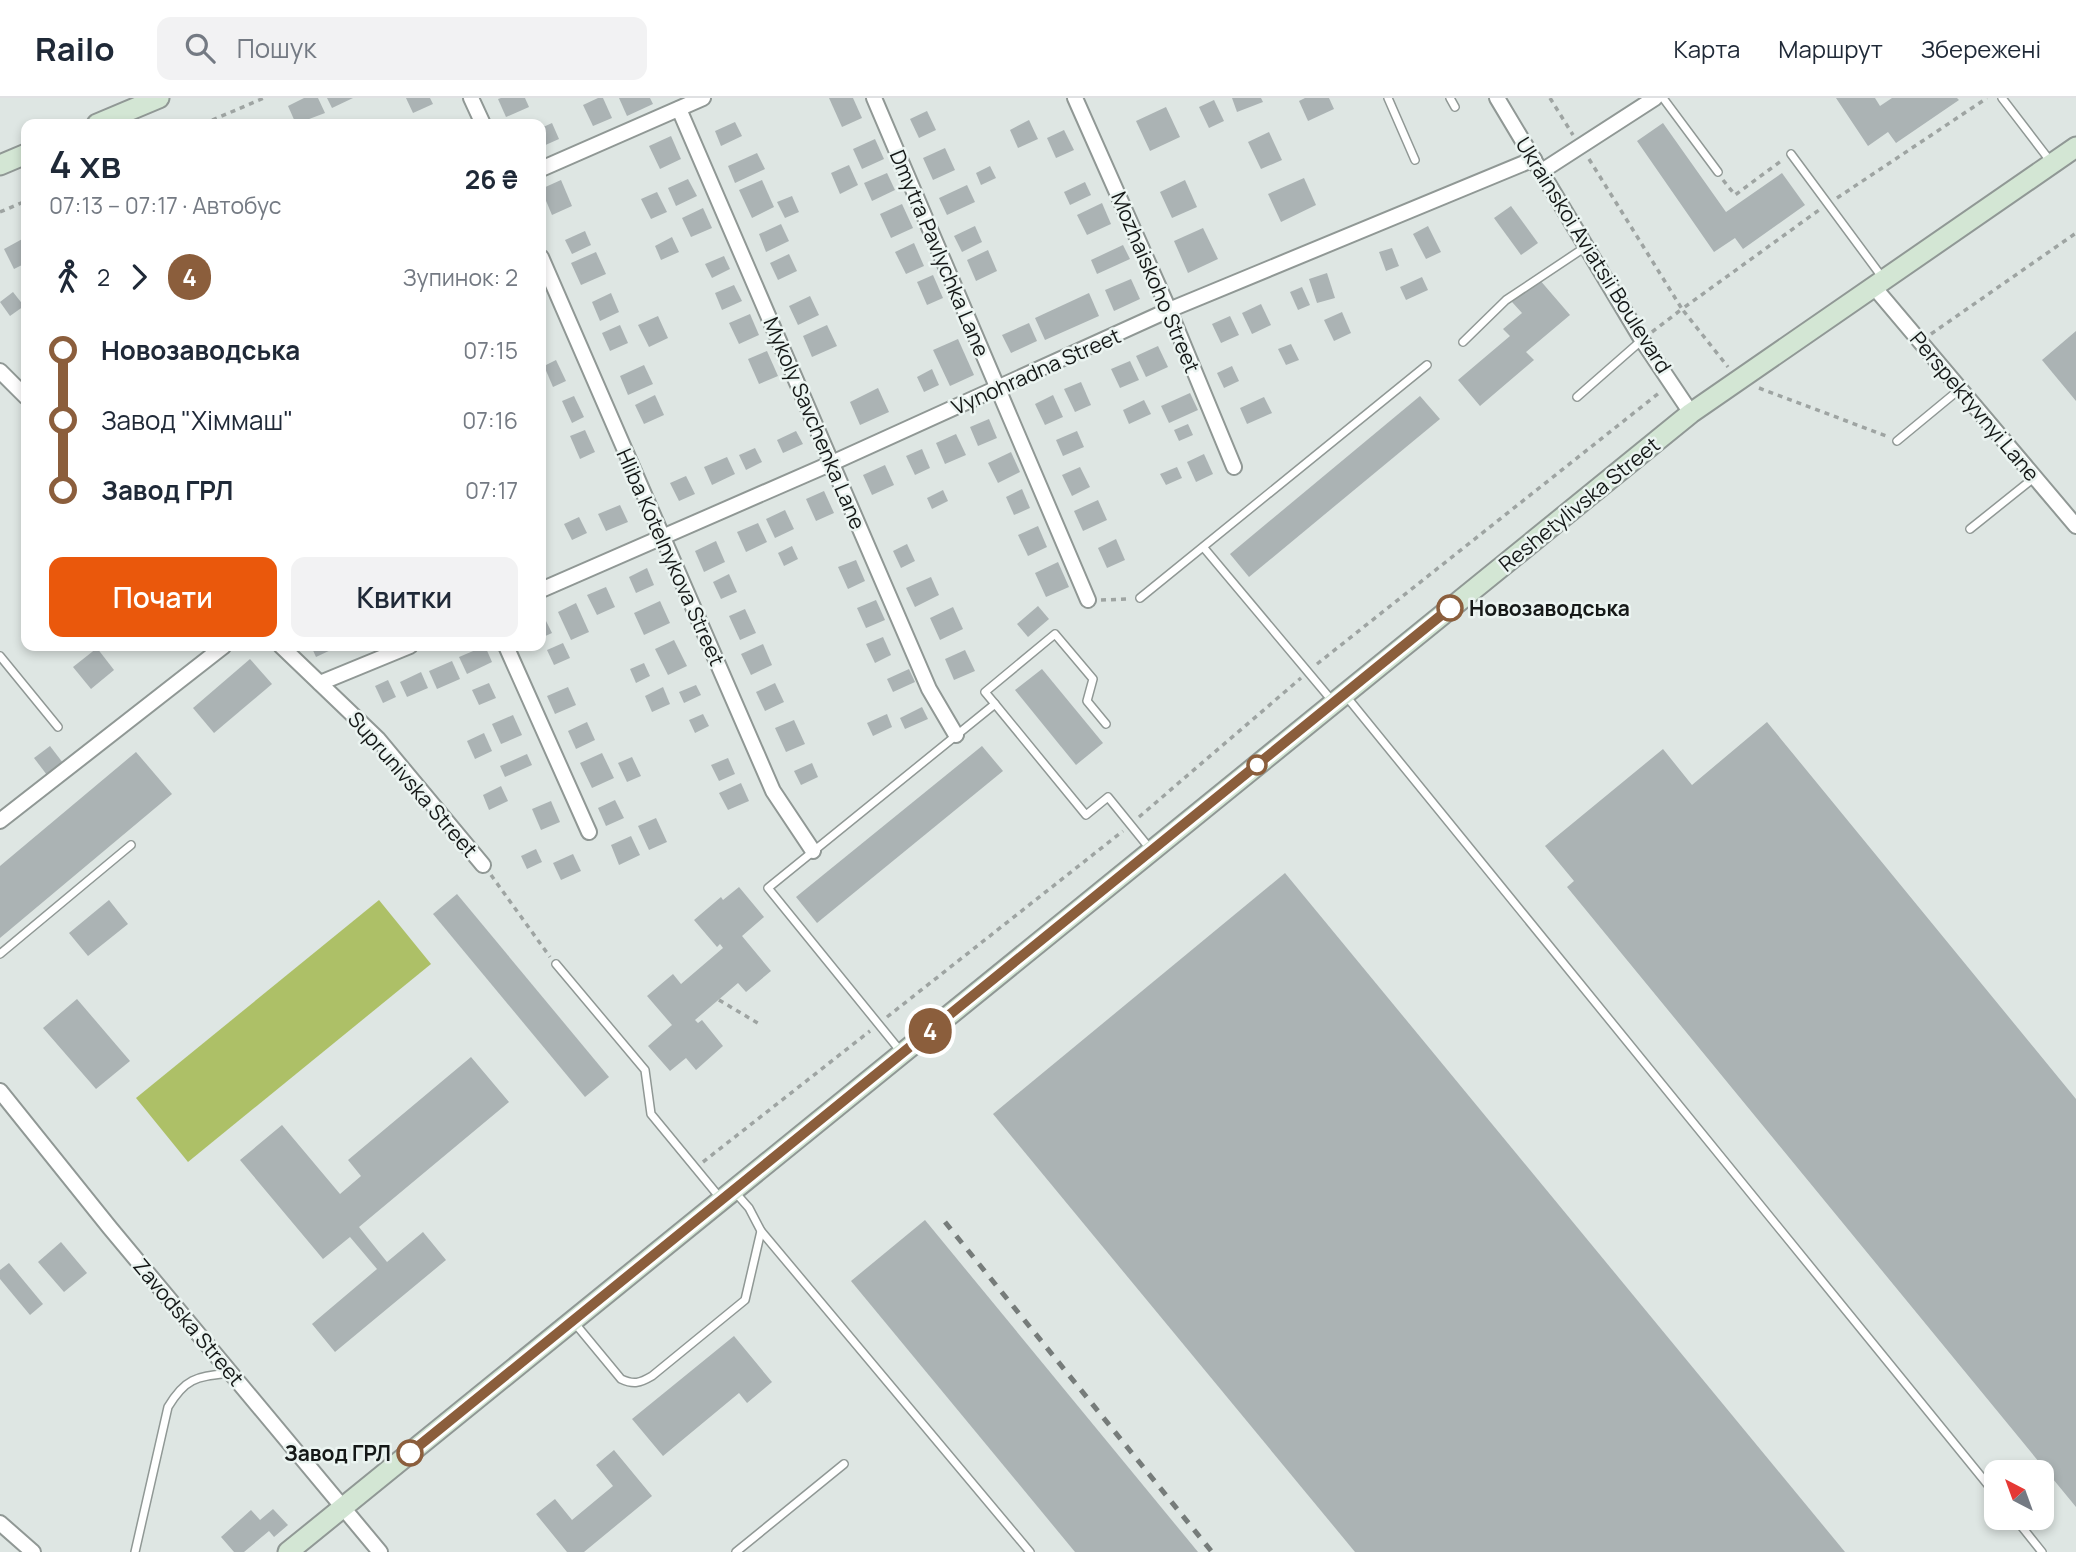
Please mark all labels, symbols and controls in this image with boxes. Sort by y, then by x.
search box [157,17,647,80]
text: Railo [35,26,115,71]
icon: search [181,29,219,67]
text: Пошук [237,30,316,66]
text: Карта [1674,32,1740,65]
text: Маршрут [1778,32,1883,65]
text: Збережені [1921,32,2041,65]
street label: Ukrainskoi Aviatsii Boulevard [1510,132,1678,378]
text: 4 хв [49,137,121,189]
street label: Dmytra Pavlychka Lane [884,145,996,361]
text: 26 ₴ [465,161,518,197]
street label: Mozhaiskoho Street [1105,187,1207,377]
text: 07:13 – 07:17 · Автобус [49,189,281,221]
icon: walk [49,258,87,296]
icon: forward [120,258,158,296]
text: 4 [182,260,197,293]
text: 2 [97,261,110,293]
text: Зупинок: 2 [403,261,518,293]
street label: Mykoly Savchenka Lane [758,313,872,533]
street label: Vynohradna Street [947,321,1125,421]
street label: Perspektyvnyi Lane [1904,325,2046,487]
text: Новозаводська [101,332,300,368]
text: 07:15 [463,334,518,366]
text: Завод "Хіммаш" [101,402,293,438]
text: 07:16 [462,404,518,436]
street label: Reshetylivska Street [1493,430,1665,578]
street label: Hliba Kotelnykova Street [610,444,732,670]
text: Завод ГРЛ [101,472,233,508]
text: 07:17 [465,474,518,506]
button: Почати [49,557,277,637]
button: Квитки [291,557,518,637]
place label: Новозаводська [1469,594,1630,622]
marker: Новозаводська [1437,595,1463,621]
street label: Suprunivska Street [342,705,484,863]
unlabelled marker [1247,755,1267,775]
line badge: 4 [907,1008,953,1054]
text: 4 [923,1014,937,1047]
street label: Zavodska Street [127,1252,251,1392]
place label: Завод ГРЛ [284,1439,391,1467]
marker: Завод ГРЛ [397,1440,423,1466]
north arrow [1984,1460,2054,1530]
map controls [1984,1460,2054,1530]

